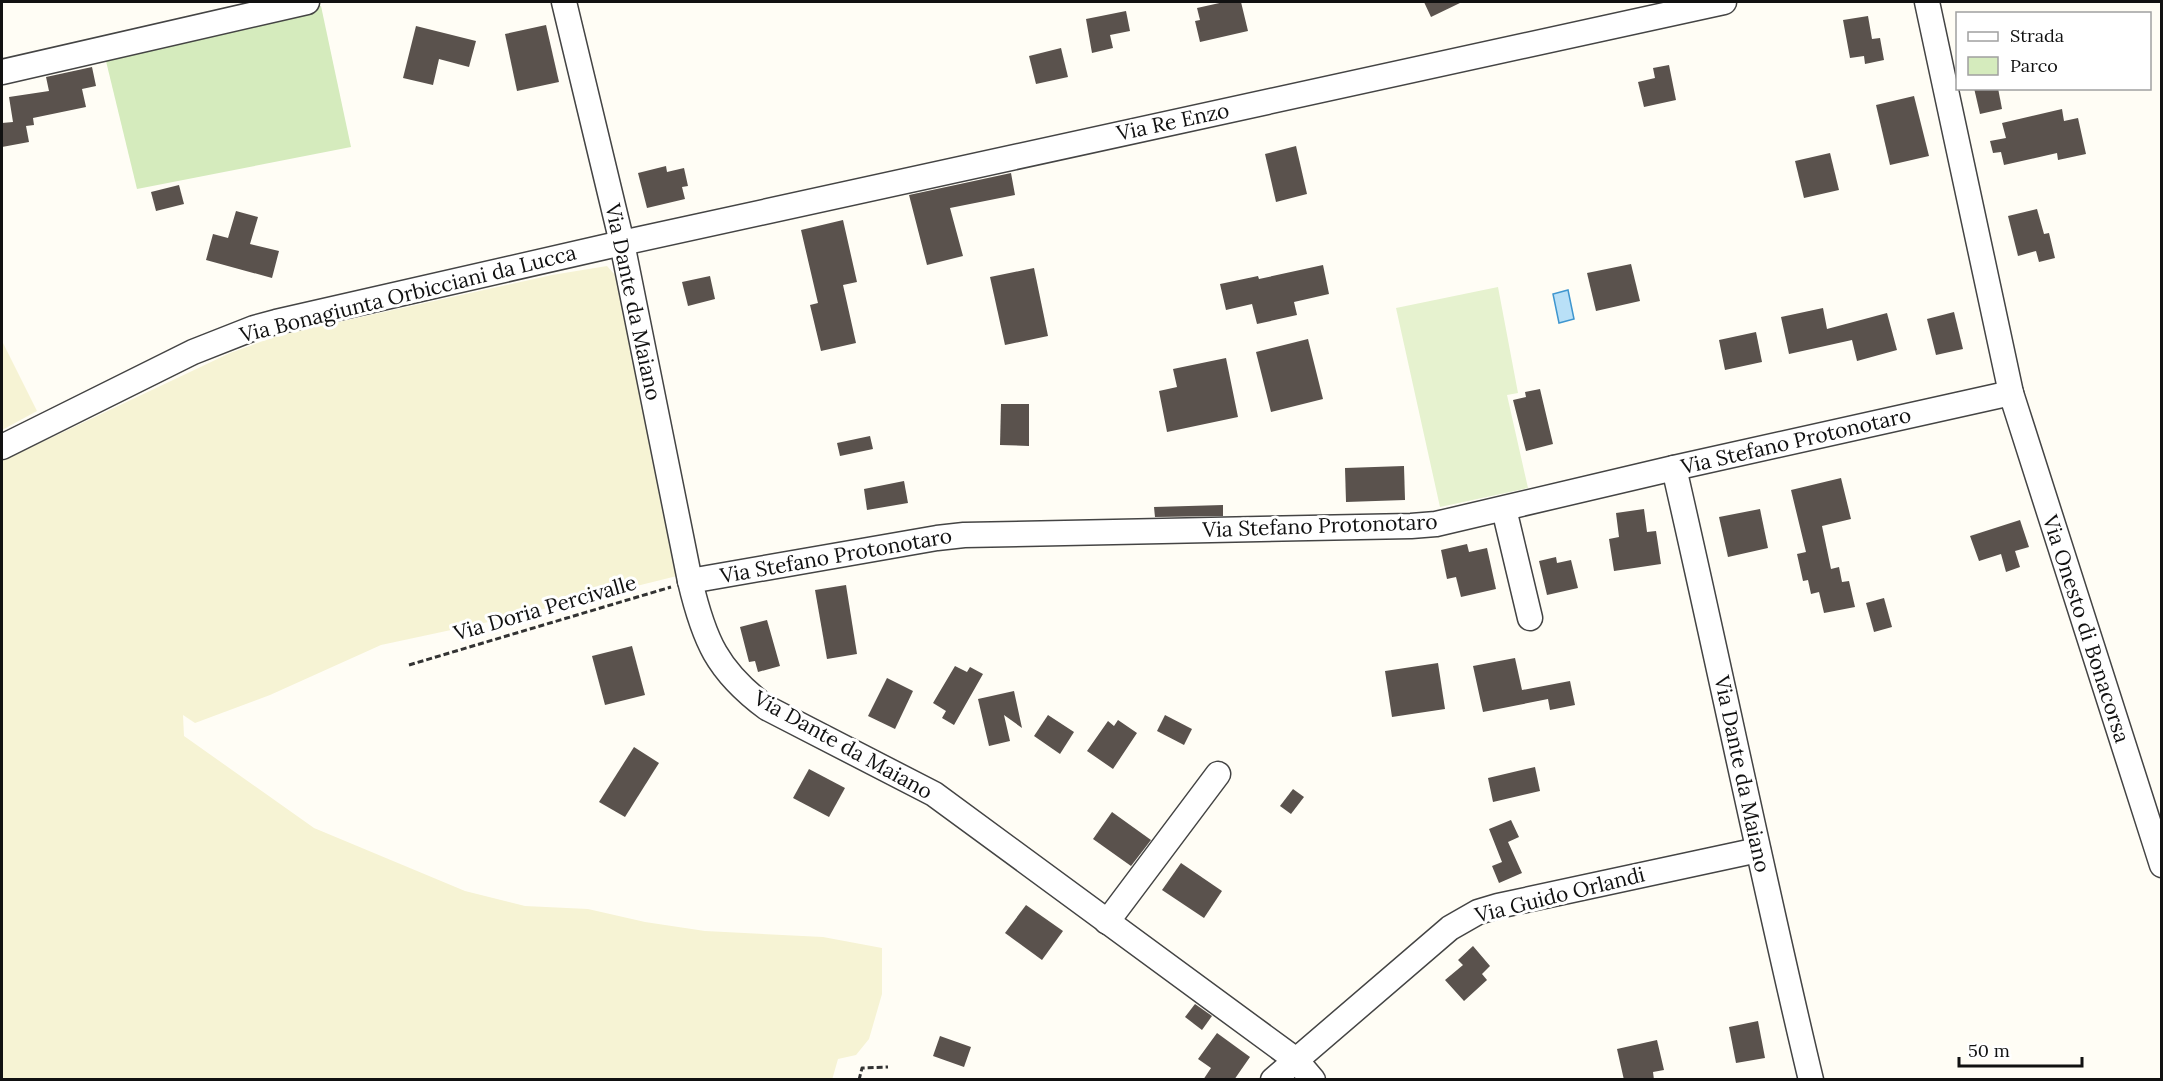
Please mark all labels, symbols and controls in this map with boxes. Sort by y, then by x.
legend [1956,12,2151,90]
text: Strada [2010,24,2064,47]
text: Parco [2010,54,2058,77]
street label: Via Re Enzo [1113,96,1232,147]
street label: Via Dante da Maiano [599,200,668,403]
street label: Via Bonagiunta Orbicciani da Lucca [236,239,579,349]
street label: Via Stefano Protonotaro [1677,401,1913,480]
street label: Via Stefano Protonotaro [1201,508,1438,543]
street label: Via Onesto di Bonacorsa [2037,511,2136,746]
street label: Via Stefano Protonotaro [717,522,954,589]
street label: Via Doria Percivalle [449,569,639,647]
street label: Via Dante da Maiano [1708,672,1777,875]
street label: Via Dante da Maiano [748,684,937,805]
street label: Via Guido Orlandi [1471,860,1648,929]
scale bar [1959,1030,2082,1068]
text: 50 m [1968,1039,2010,1062]

